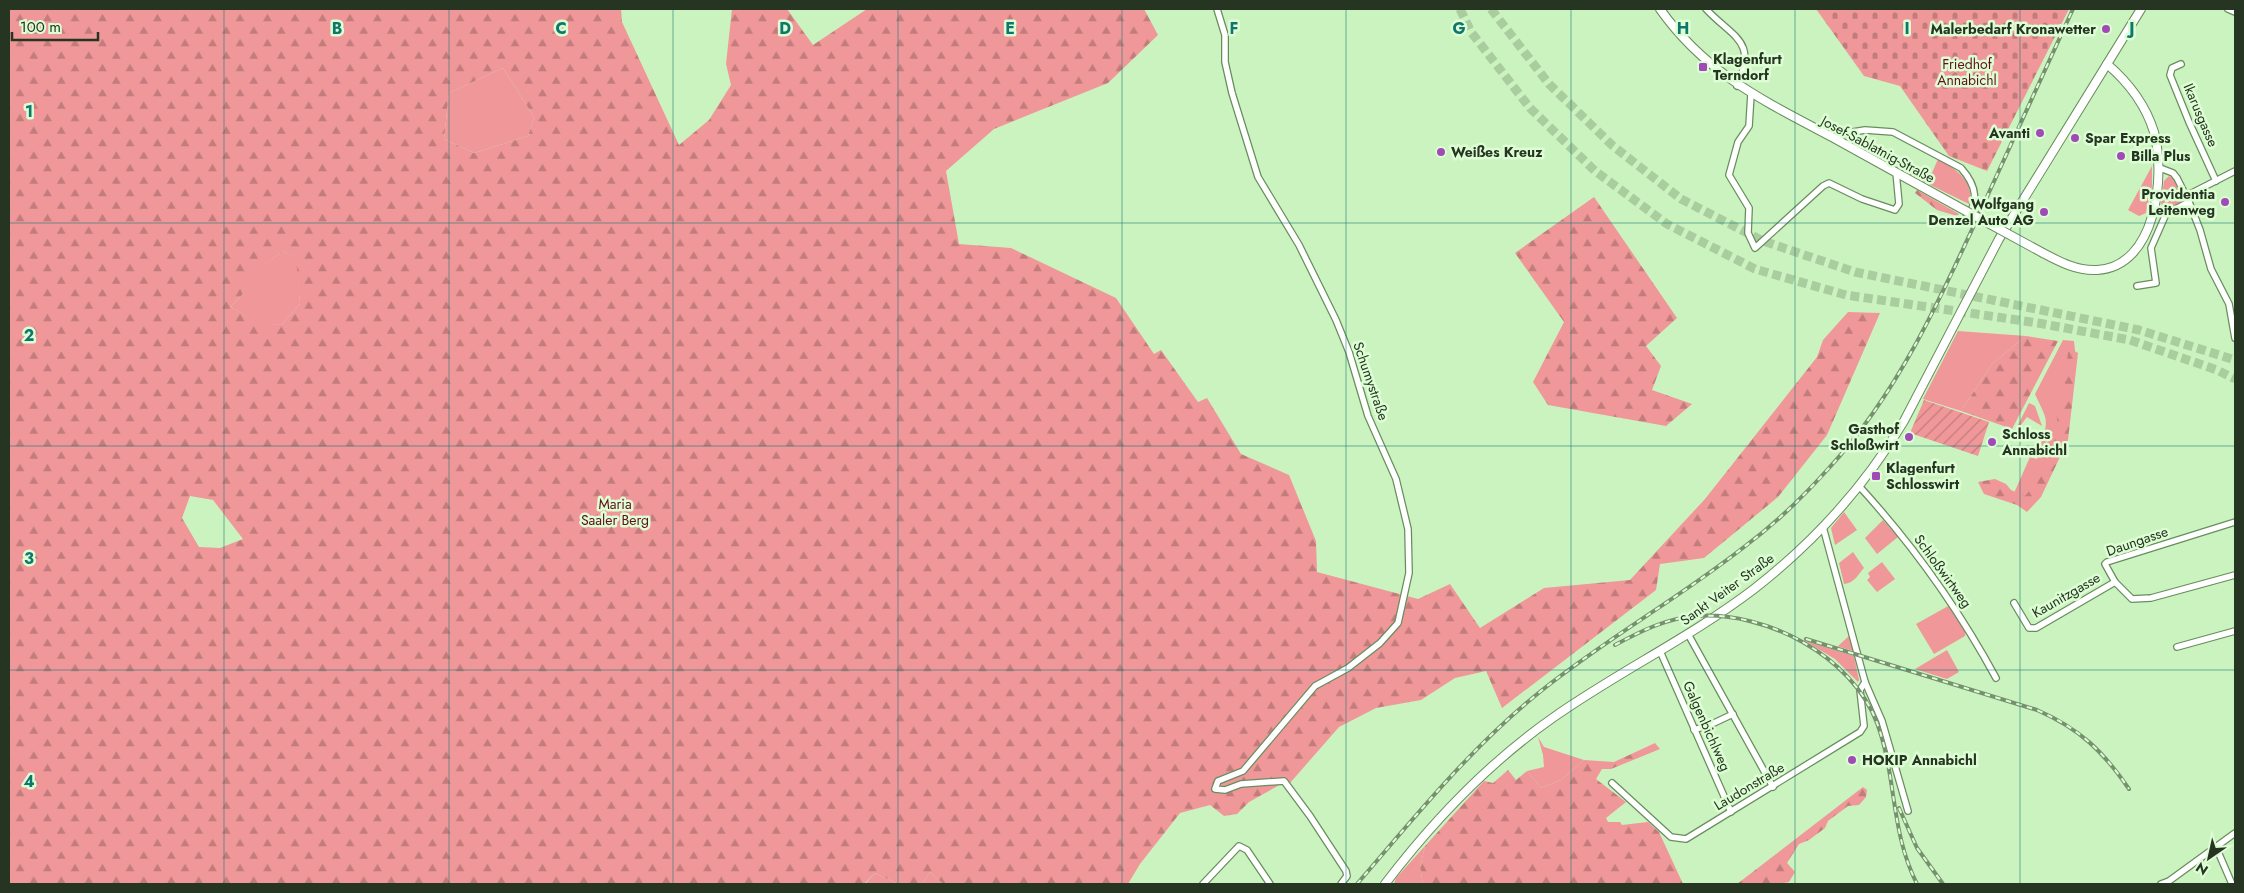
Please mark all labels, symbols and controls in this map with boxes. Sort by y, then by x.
scale bar [12,10,99,42]
text: 100 m [20,16,61,38]
text: B [332,17,342,40]
text: C [555,17,567,40]
text: D [779,17,791,40]
text: E [1005,17,1015,40]
text: F [1230,17,1238,40]
text: G [1452,17,1466,40]
text: H [1677,17,1689,40]
text: I [1904,17,1910,40]
text: J [2126,17,2135,40]
place label: Malerbedarf Kronawetter [1931,19,2096,39]
marker: Malerbedarf Kronawetter [2100,23,2112,35]
place label: Klagenfurt Terndorf [1713,49,1782,85]
park label: Friedhof Annabichl [1937,54,1997,90]
marker: Klagenfurt Terndorf [1697,61,1709,73]
street label: Ikarusgasse [2179,80,2223,150]
text: 1 [25,100,33,123]
street label: Josef-Sablatnig-Straße [1816,110,1938,187]
place label: Avanti [1988,123,2030,143]
marker: Avanti [2034,127,2046,139]
place label: Spar Express [2085,128,2171,148]
marker: Spar Express [2069,132,2081,144]
place label: Weißes Kreuz [1451,142,1543,162]
marker: Weißes Kreuz [1435,146,1447,158]
place label: Billa Plus [2131,146,2191,166]
marker: Billa Plus [2115,150,2127,162]
place label: Providentia Leitenweg [2141,184,2215,220]
place label: Wolfgang Denzel Auto AG [1928,194,2034,230]
marker: Providentia Leitenweg [2219,196,2231,208]
marker: Wolfgang Denzel Auto AG [2038,206,2050,218]
text: 2 [24,324,34,347]
street label: Schumystraße [1348,339,1394,423]
place label: Gasthof Schloßwirt [1830,419,1900,455]
place label: Schloss Annabichl [2001,424,2067,460]
marker: Gasthof Schloßwirt [1903,431,1915,443]
marker: Schloss Annabichl [1986,436,1998,448]
place label: Klagenfurt Schlosswirt [1886,458,1960,494]
marker: Klagenfurt Schlosswirt [1870,470,1882,482]
park label: Maria Saaler Berg [581,494,649,530]
street label: Daungasse [2103,521,2171,561]
street label: Schloßwirtweg [1910,530,1976,612]
text: 3 [24,547,34,570]
street label: Sankt Veiter Straße [1676,548,1778,630]
street label: Kaunitzgasse [2028,567,2104,623]
street label: Galgenbichlweg [1678,678,1736,774]
place label: HOKIP Annabichl [1862,750,1977,770]
marker: HOKIP Annabichl [1846,754,1858,766]
street label: Laudonstraße [1710,757,1788,815]
text: 4 [23,770,35,793]
north arrow [2184,833,2234,883]
text: N [2192,857,2212,880]

